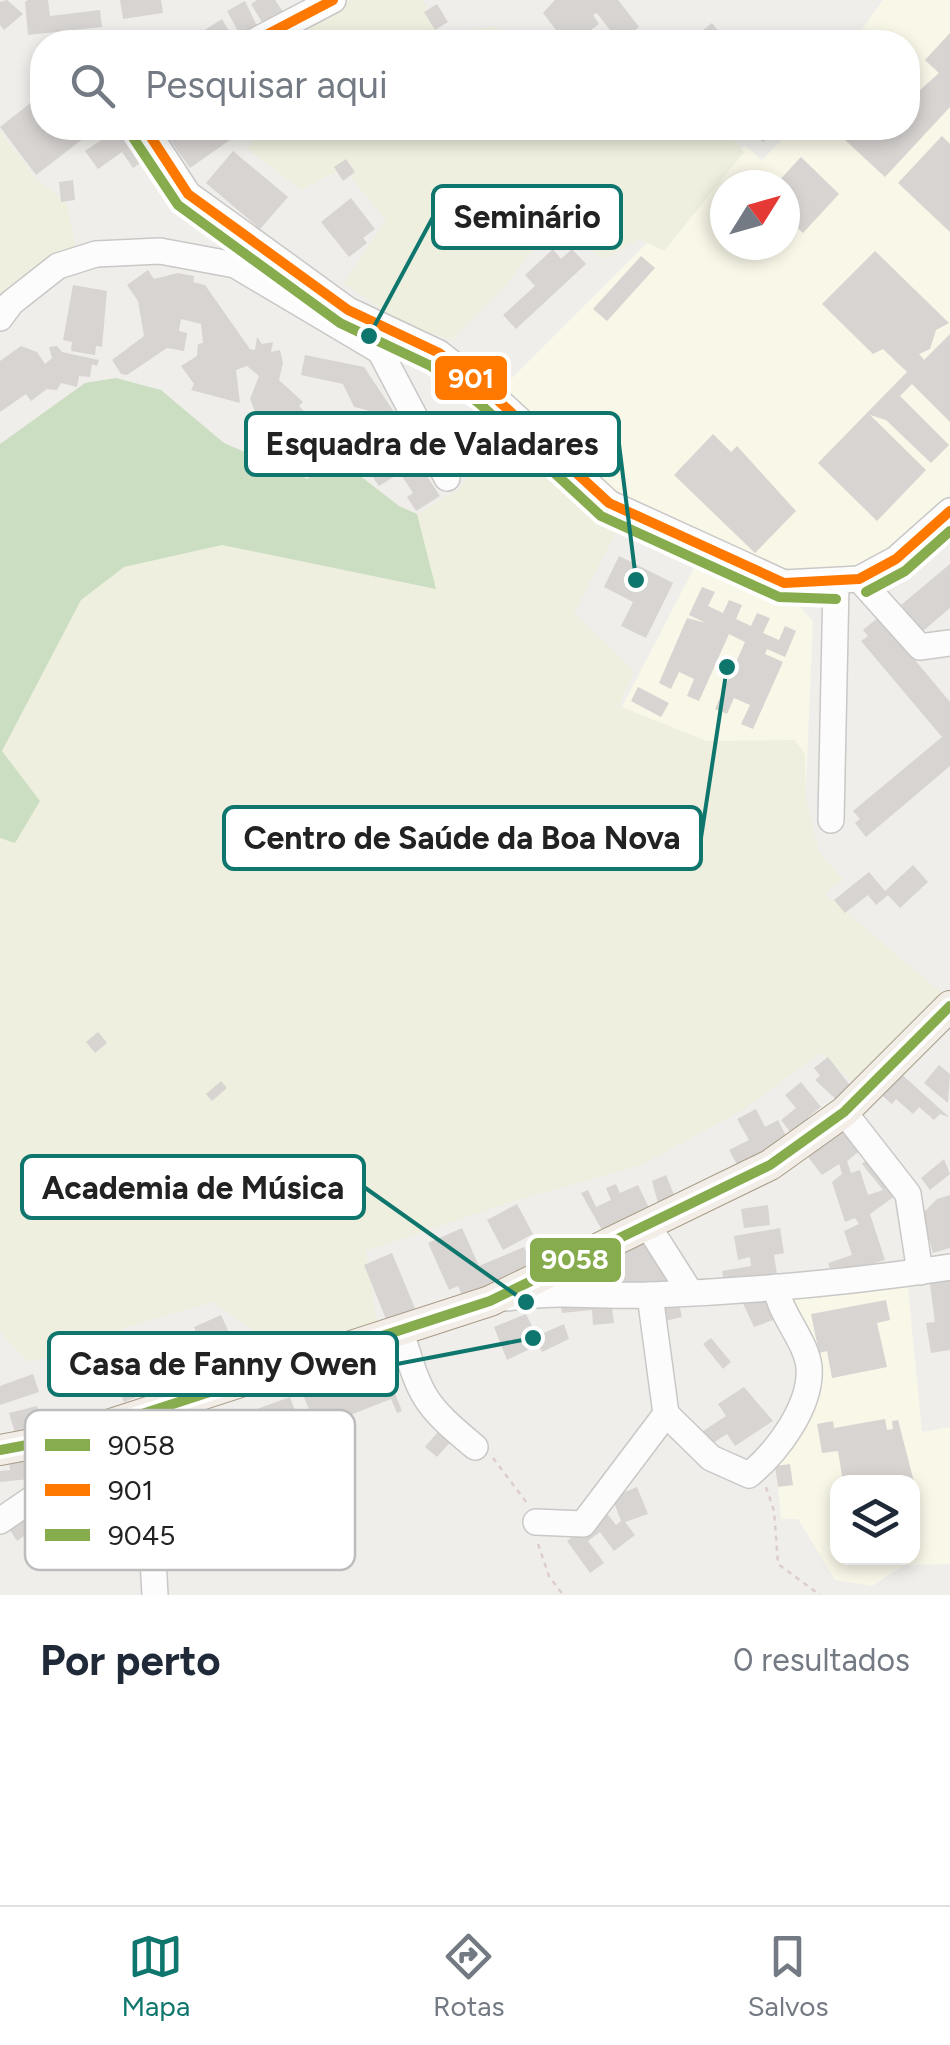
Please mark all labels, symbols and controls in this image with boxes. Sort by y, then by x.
search box [30,30,920,140]
icon: search [65,58,120,113]
text: Pesquisar aqui [145,62,388,108]
north arrow [710,170,800,260]
callout: Seminário [433,186,621,248]
text: Seminário [453,198,601,236]
line badge: 901 [433,354,509,402]
text: 901 [448,361,494,395]
callout: Esquadra de Valadares [246,413,619,475]
text: Esquadra de Valadares [266,425,598,463]
callout: Centro de Saúde da Boa Nova [224,807,701,869]
text: Centro de Saúde da Boa Nova [243,819,681,857]
callout: Academia de Música [22,1156,364,1218]
text: Academia de Música [42,1169,344,1207]
line badge: 9058 [528,1236,623,1284]
text: 9058 [541,1242,609,1276]
callout: Casa de Fanny Owen [49,1333,397,1395]
text: Casa de Fanny Owen [69,1345,377,1383]
legend [25,1410,355,1570]
text: 9058 [108,1428,175,1462]
text: 901 [108,1473,153,1507]
map controls [830,1475,920,1565]
button: layers [830,1475,920,1565]
text: 9045 [108,1518,175,1552]
text: Por perto [40,1635,221,1686]
text: 0 resultados [733,1641,910,1679]
tab: Mapa [121,1929,190,2023]
tab: Rotas [433,1929,505,2023]
tab: Salvos [747,1929,829,2023]

